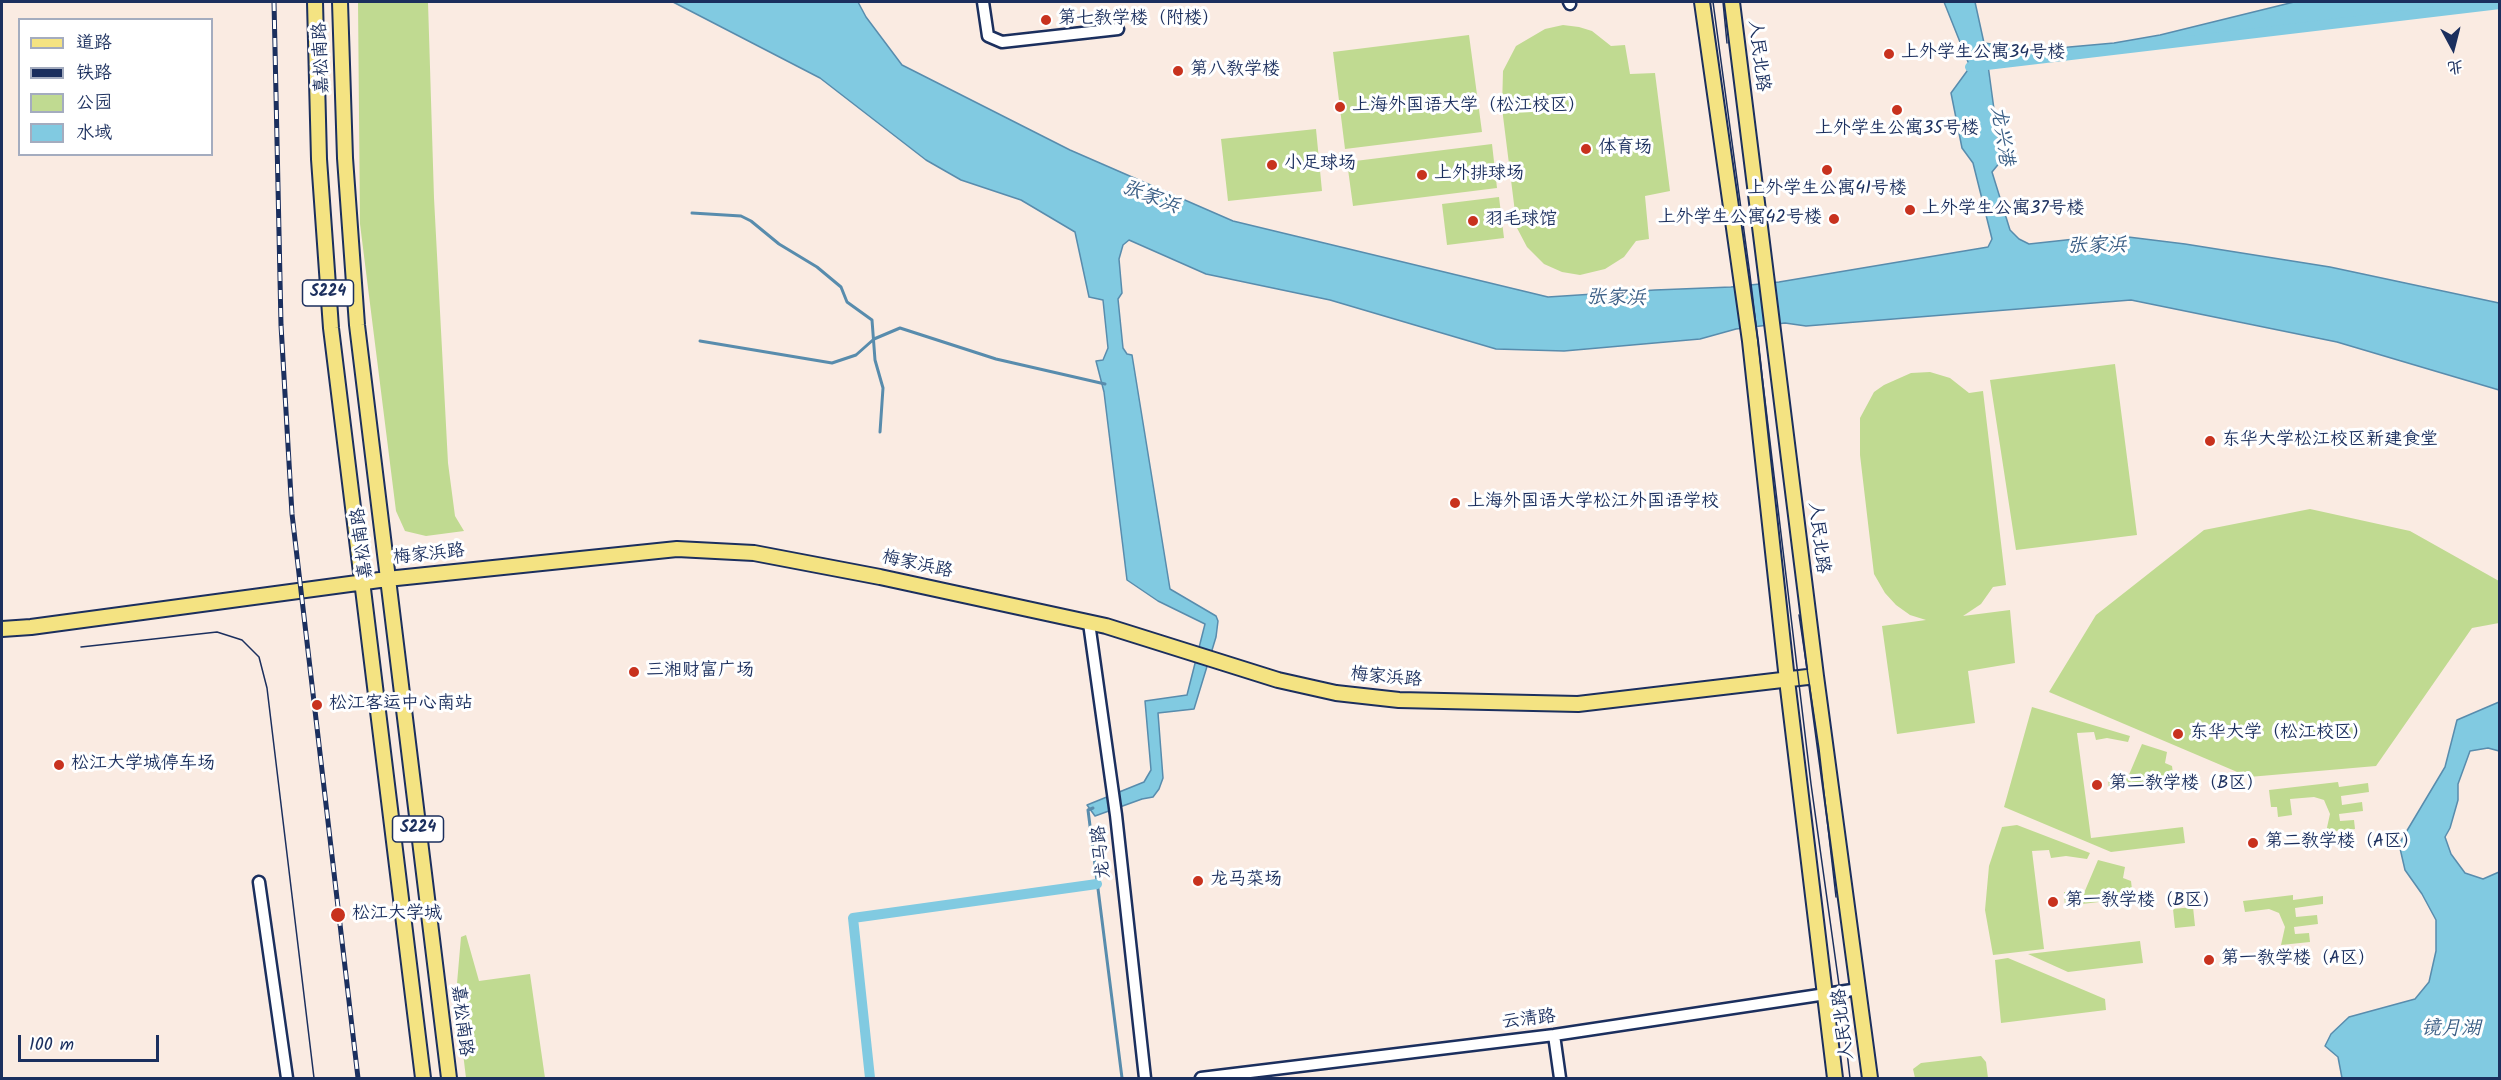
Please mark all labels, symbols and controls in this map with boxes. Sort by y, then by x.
place label: 第七教学楼（附楼） [1058,9,1220,31]
marker: 第七教学楼（附楼） [1039,13,1053,27]
legend [18,18,213,156]
north arrow [2423,18,2483,78]
street label: 人民北路 [1742,19,1772,93]
street label: 嘉松南路 [311,22,335,94]
text: 道路 [76,29,112,58]
place label: 上外学生公寓34号楼 [1901,43,2065,65]
marker: 上外学生公寓34号楼 [1882,47,1896,61]
text: 北 [2446,53,2465,80]
text: 铁路 [76,59,112,88]
place label: 第八教学楼 [1190,60,1280,82]
marker: 第八教学楼 [1171,64,1185,78]
text: 公园 [76,89,112,118]
place label: 上海外国语大学（松江校区） [1352,96,1586,118]
marker: 上海外国语大学（松江校区） [1333,100,1347,114]
marker: 上外学生公寓35号楼 [1890,103,1904,117]
water label: 龙兴港 [1983,104,2017,168]
text: 水域 [76,119,112,148]
place label: 上外学生公寓35号楼 [1815,119,1979,141]
place label: 体育场 [1598,138,1652,160]
marker: 体育场 [1579,142,1593,156]
place label: 小足球场 [1284,154,1356,176]
marker: 小足球场 [1265,158,1279,172]
marker: 上外学生公寓41号楼 [1820,163,1834,177]
place label: 上外排球场 [1434,164,1524,186]
marker: 上外排球场 [1415,168,1429,182]
water label: 张家浜 [1118,177,1182,221]
place label: 上外学生公寓41号楼 [1747,179,1907,201]
place label: 上外学生公寓37号楼 [1922,199,2085,221]
marker: 上外学生公寓37号楼 [1903,203,1917,217]
place label: 上外学生公寓42号楼 [1658,208,1822,230]
place label: 羽毛球馆 [1485,210,1557,232]
marker: 上外学生公寓42号楼 [1827,212,1841,226]
marker: 羽毛球馆 [1466,214,1480,228]
water label: 张家浜 [2067,235,2127,261]
road number: S224 [302,280,354,306]
water label: 张家浜 [1586,287,1646,313]
place label: 东华大学松江校区新建食堂 [2222,430,2438,452]
marker: 东华大学松江校区新建食堂 [2203,434,2217,448]
place label: 上海外国语大学松江外国语学校 [1467,492,1719,514]
marker: 上海外国语大学松江外国语学校 [1448,496,1462,510]
street label: 人民北路 [1802,501,1832,575]
street label: 嘉松南路 [349,506,379,580]
street label: 梅家浜路 [392,541,466,571]
street label: 梅家浜路 [880,548,954,584]
place label: 三湘财富广场 [646,661,754,683]
marker: 三湘财富广场 [627,665,641,679]
street label: 梅家浜路 [1349,665,1423,693]
place label: 松江客运中心南站 [329,694,473,716]
marker: 松江客运中心南站 [310,698,324,712]
place label: 东华大学（松江校区） [2190,723,2370,745]
marker: 东华大学（松江校区） [2171,727,2185,741]
place label: 松江大学城停车场 [71,754,215,776]
marker: 松江大学城停车场 [52,758,66,772]
place label: 第二教学楼（B区） [2109,774,2264,796]
marker: 第二教学楼（B区） [2090,778,2104,792]
road number: S224 [392,816,444,842]
street label: 龙马路 [1089,824,1117,880]
place label: 第二教学楼（A区） [2265,832,2420,854]
marker: 第二教学楼（A区） [2246,836,2260,850]
place label: 龙马菜场 [1210,870,1282,892]
marker: 龙马菜场 [1191,874,1205,888]
place label: 第一教学楼（B区） [2065,891,2220,913]
marker: 第一教学楼（B区） [2046,895,2060,909]
place label: 松江大学城 [352,904,442,926]
marker: 松江大学城 [329,906,347,924]
place label: 第一教学楼（A区） [2221,949,2376,971]
marker: 第一教学楼（A区） [2202,953,2216,967]
street label: 嘉松南路 [445,984,475,1058]
street label: 人民北路 [1830,987,1860,1061]
street label: 云清路 [1501,1007,1557,1035]
water label: 镜月湖 [2421,1019,2481,1043]
scale bar [21,1023,162,1061]
text: 100 m [29,1031,74,1060]

